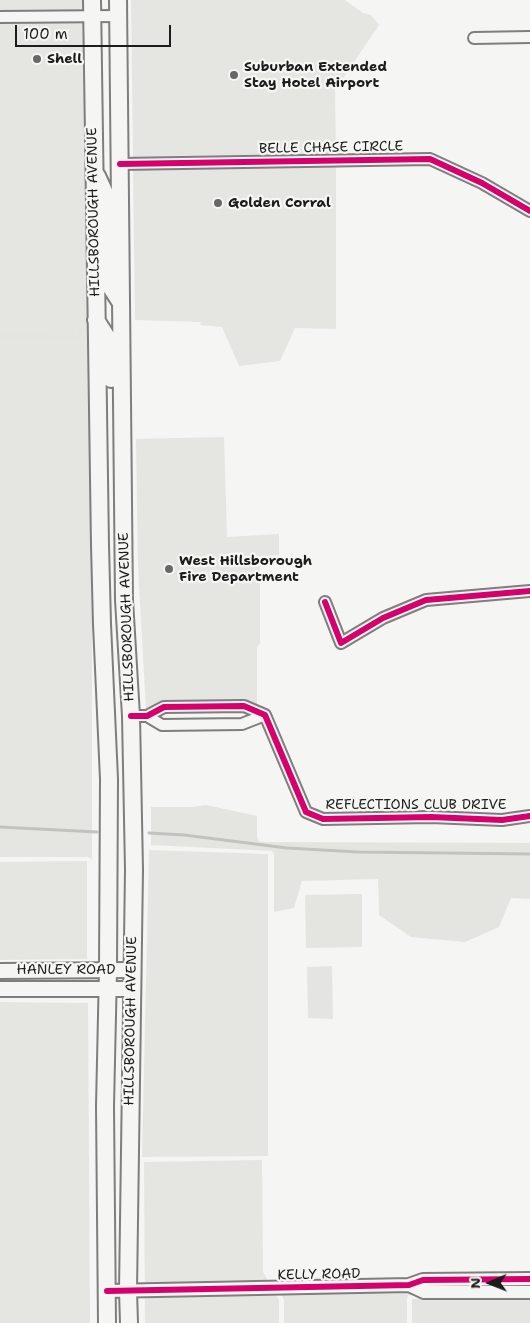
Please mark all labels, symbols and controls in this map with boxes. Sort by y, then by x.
scale bar [18,15,174,47]
text: 100 m [23,24,68,44]
place label: Shell [47,51,82,67]
marker: Shell [31,53,43,65]
place label: Suburban Extended Stay Hotel Airport [244,59,387,92]
marker: Suburban Extended Stay Hotel Airport [228,69,240,81]
street label: HILLSBOROUGH AVENUE [84,127,104,297]
street label: BELLE CHASE CIRCLE [259,138,403,158]
place label: Golden Corral [228,195,331,211]
marker: Golden Corral [212,197,224,209]
street label: HILLSBOROUGH AVENUE [116,532,138,702]
place label: West Hillsborough Fire Department [179,553,312,586]
marker: West Hillsborough Fire Department [163,563,175,575]
street label: REFLECTIONS CLUB DRIVE [325,797,507,813]
street label: HILLSBOROUGH AVENUE [121,936,141,1106]
street label: HANLEY ROAD [17,962,115,978]
north arrow [465,1258,515,1308]
street label: KELLY ROAD [277,1266,361,1284]
text: N [466,1278,484,1289]

